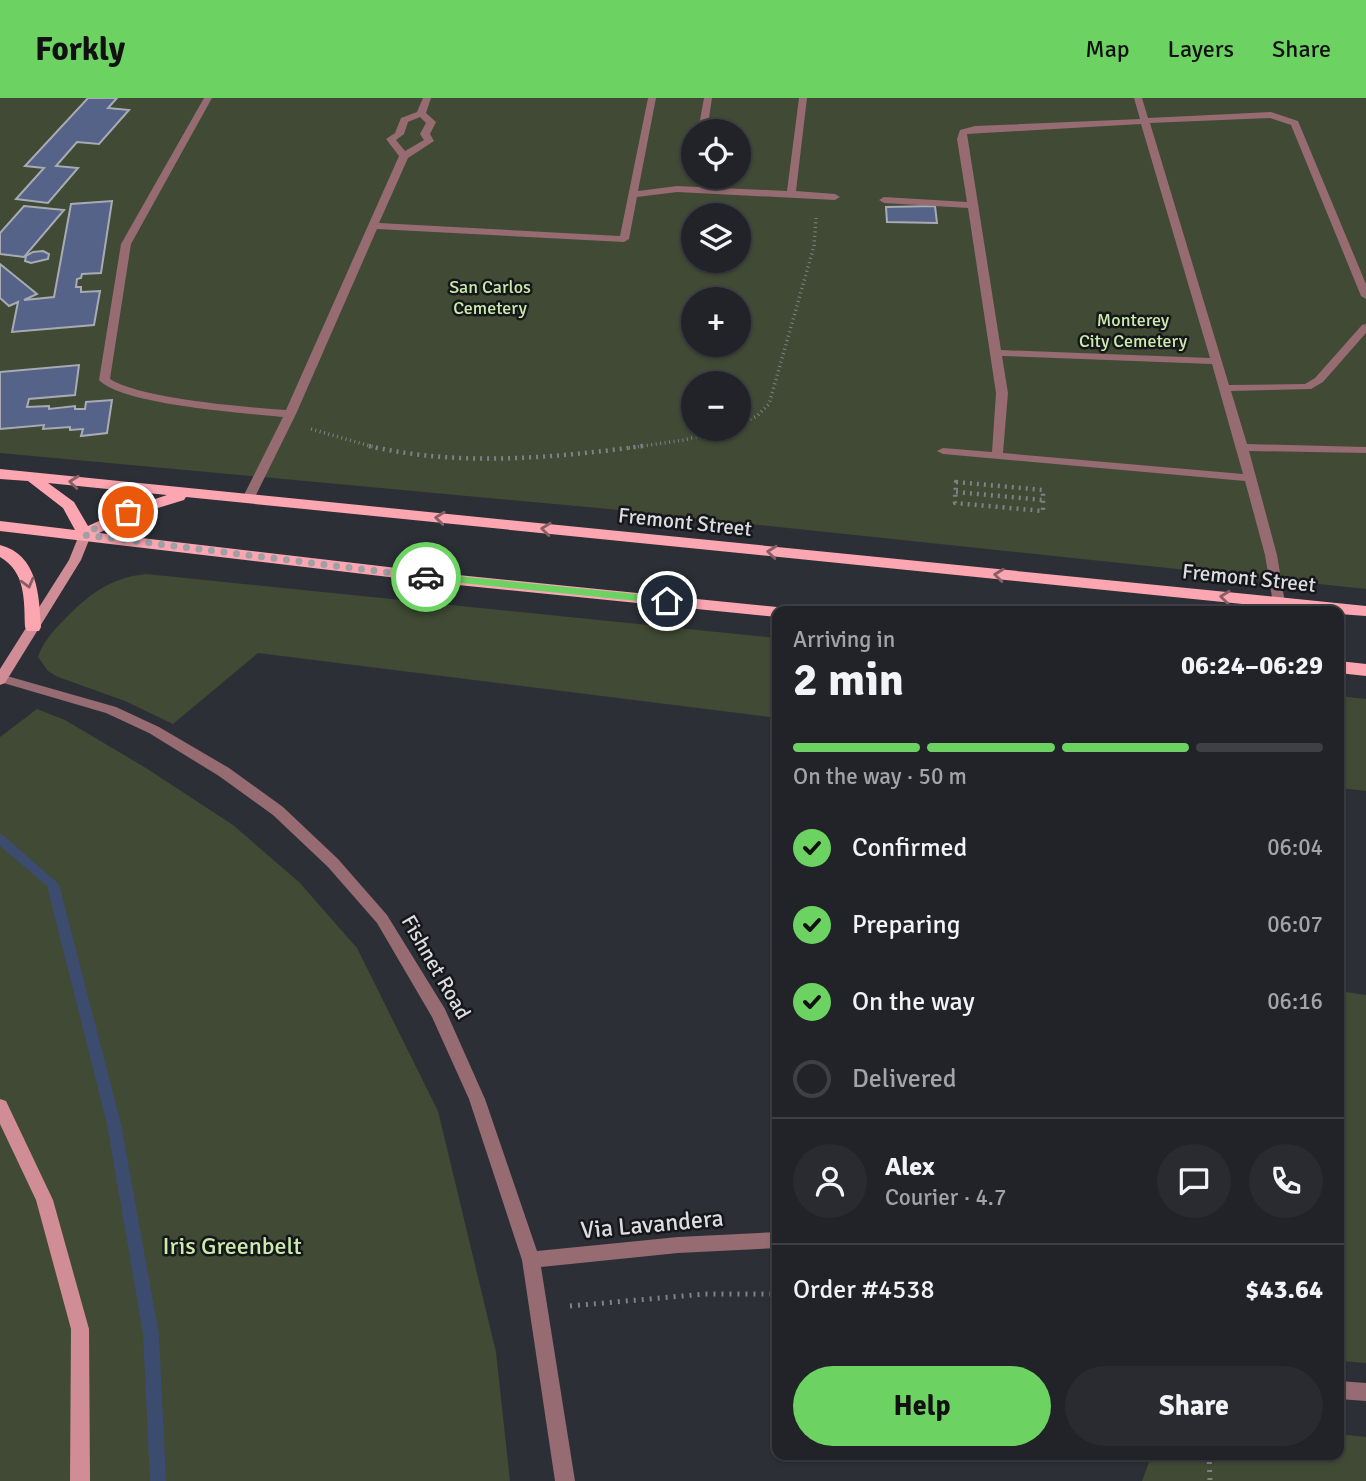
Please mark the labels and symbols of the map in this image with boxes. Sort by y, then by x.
park label: San Carlos Cemetery [449,276,531,319]
park label: Monterey City Cemetery [1079,309,1188,352]
one-way arrow [69,474,80,489]
pin [98,482,158,542]
street label: Fremont Street [617,502,753,542]
one-way arrow [434,511,445,526]
one-way arrow [540,522,551,537]
courier [391,542,461,612]
one-way arrow [766,545,777,560]
street label: Fremont Street [1181,558,1317,598]
one-way arrow [993,567,1004,582]
pin [637,571,697,631]
one-way arrow [20,576,34,588]
one-way arrow [1219,590,1230,605]
street label: Fishnet Road [396,910,476,1024]
street label: Via Lavandera [579,1203,725,1245]
park label: Iris Greenbelt [162,1231,302,1261]

